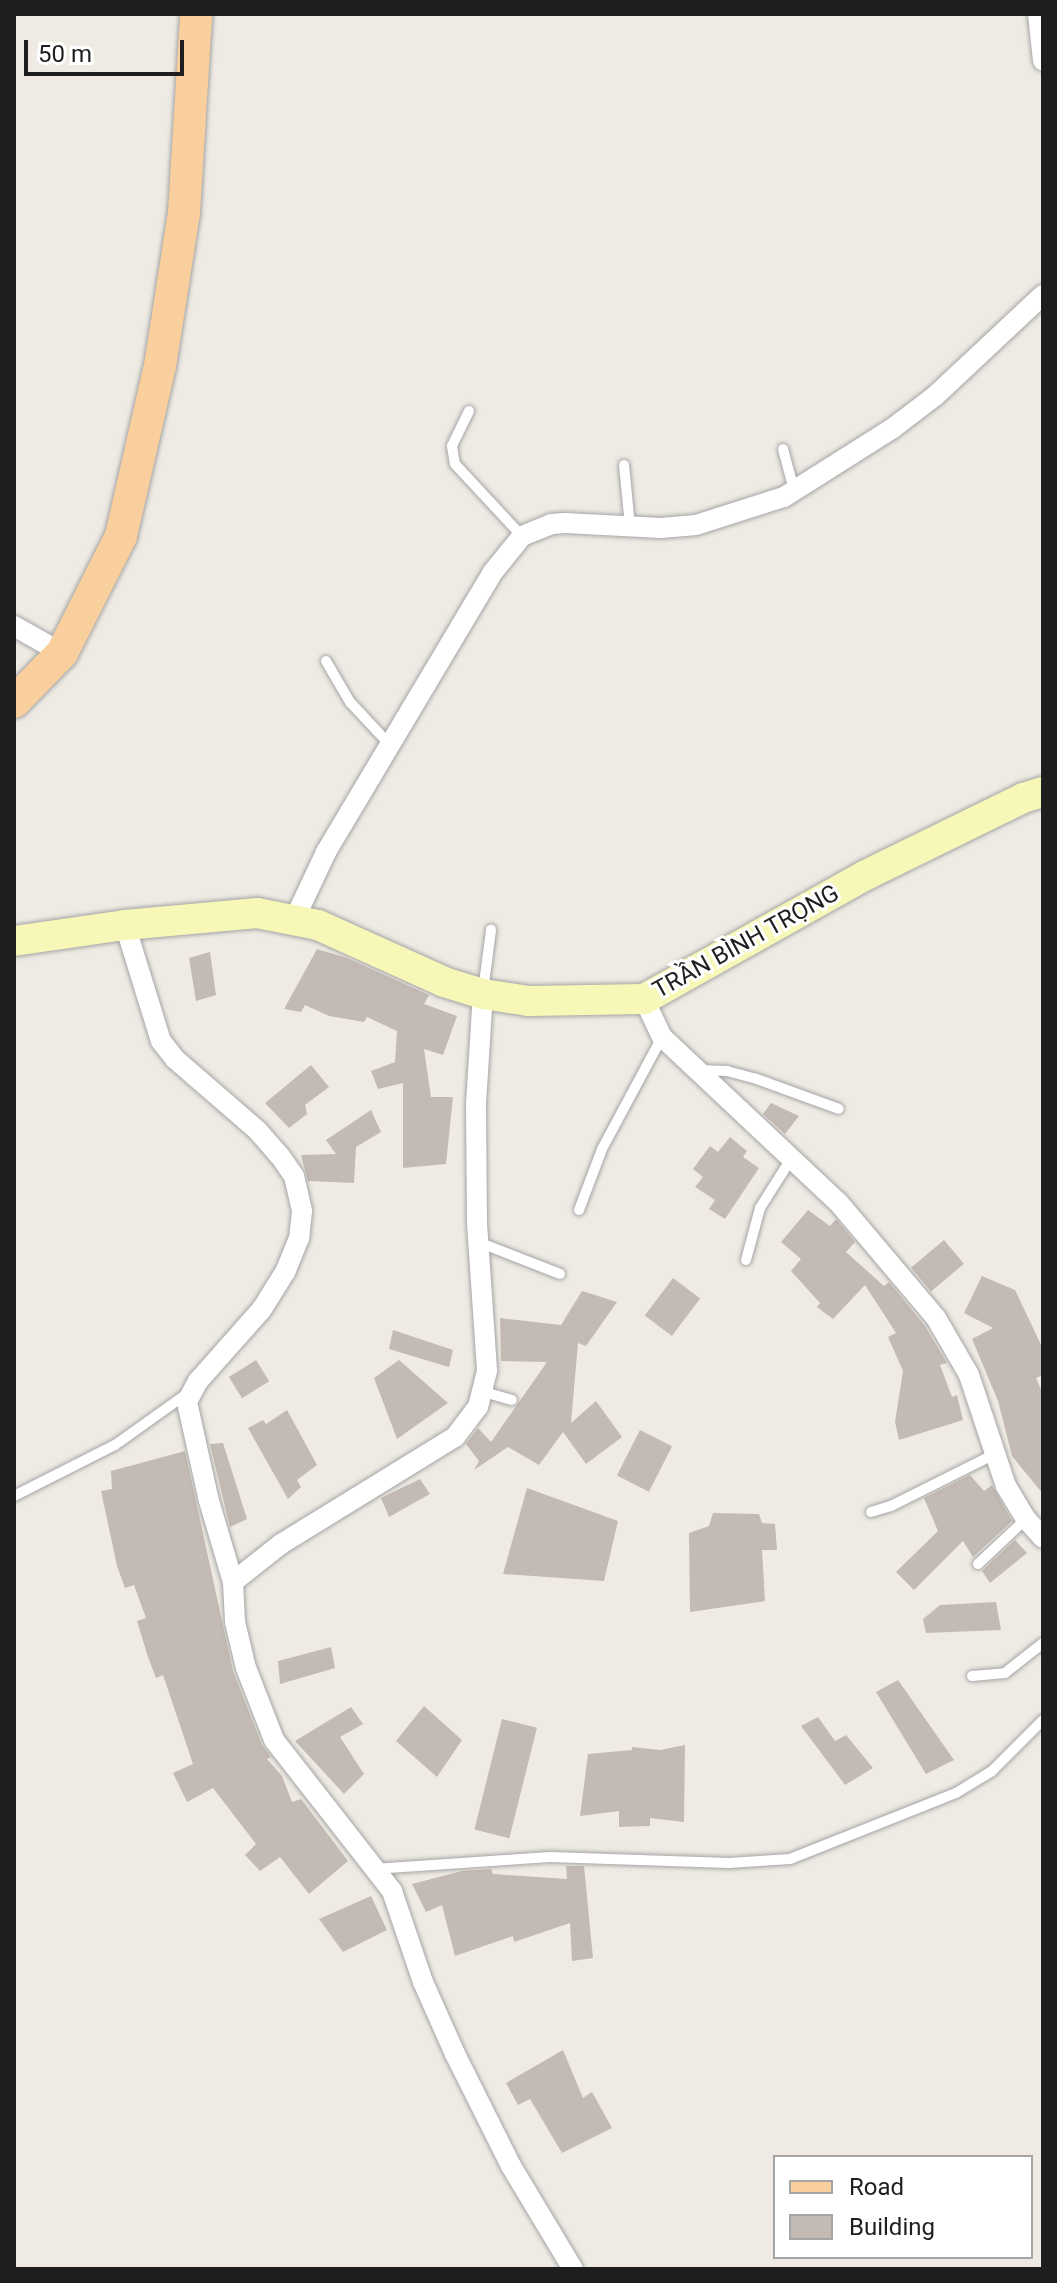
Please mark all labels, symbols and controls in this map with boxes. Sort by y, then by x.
scale bar [28,24,188,74]
text: 50 m [38,40,92,68]
street label: TRẦN BÌNH TRỌNG [648,879,844,1005]
legend [773,2155,1033,2259]
text: Road [849,2173,904,2201]
text: Building [849,2213,935,2241]

